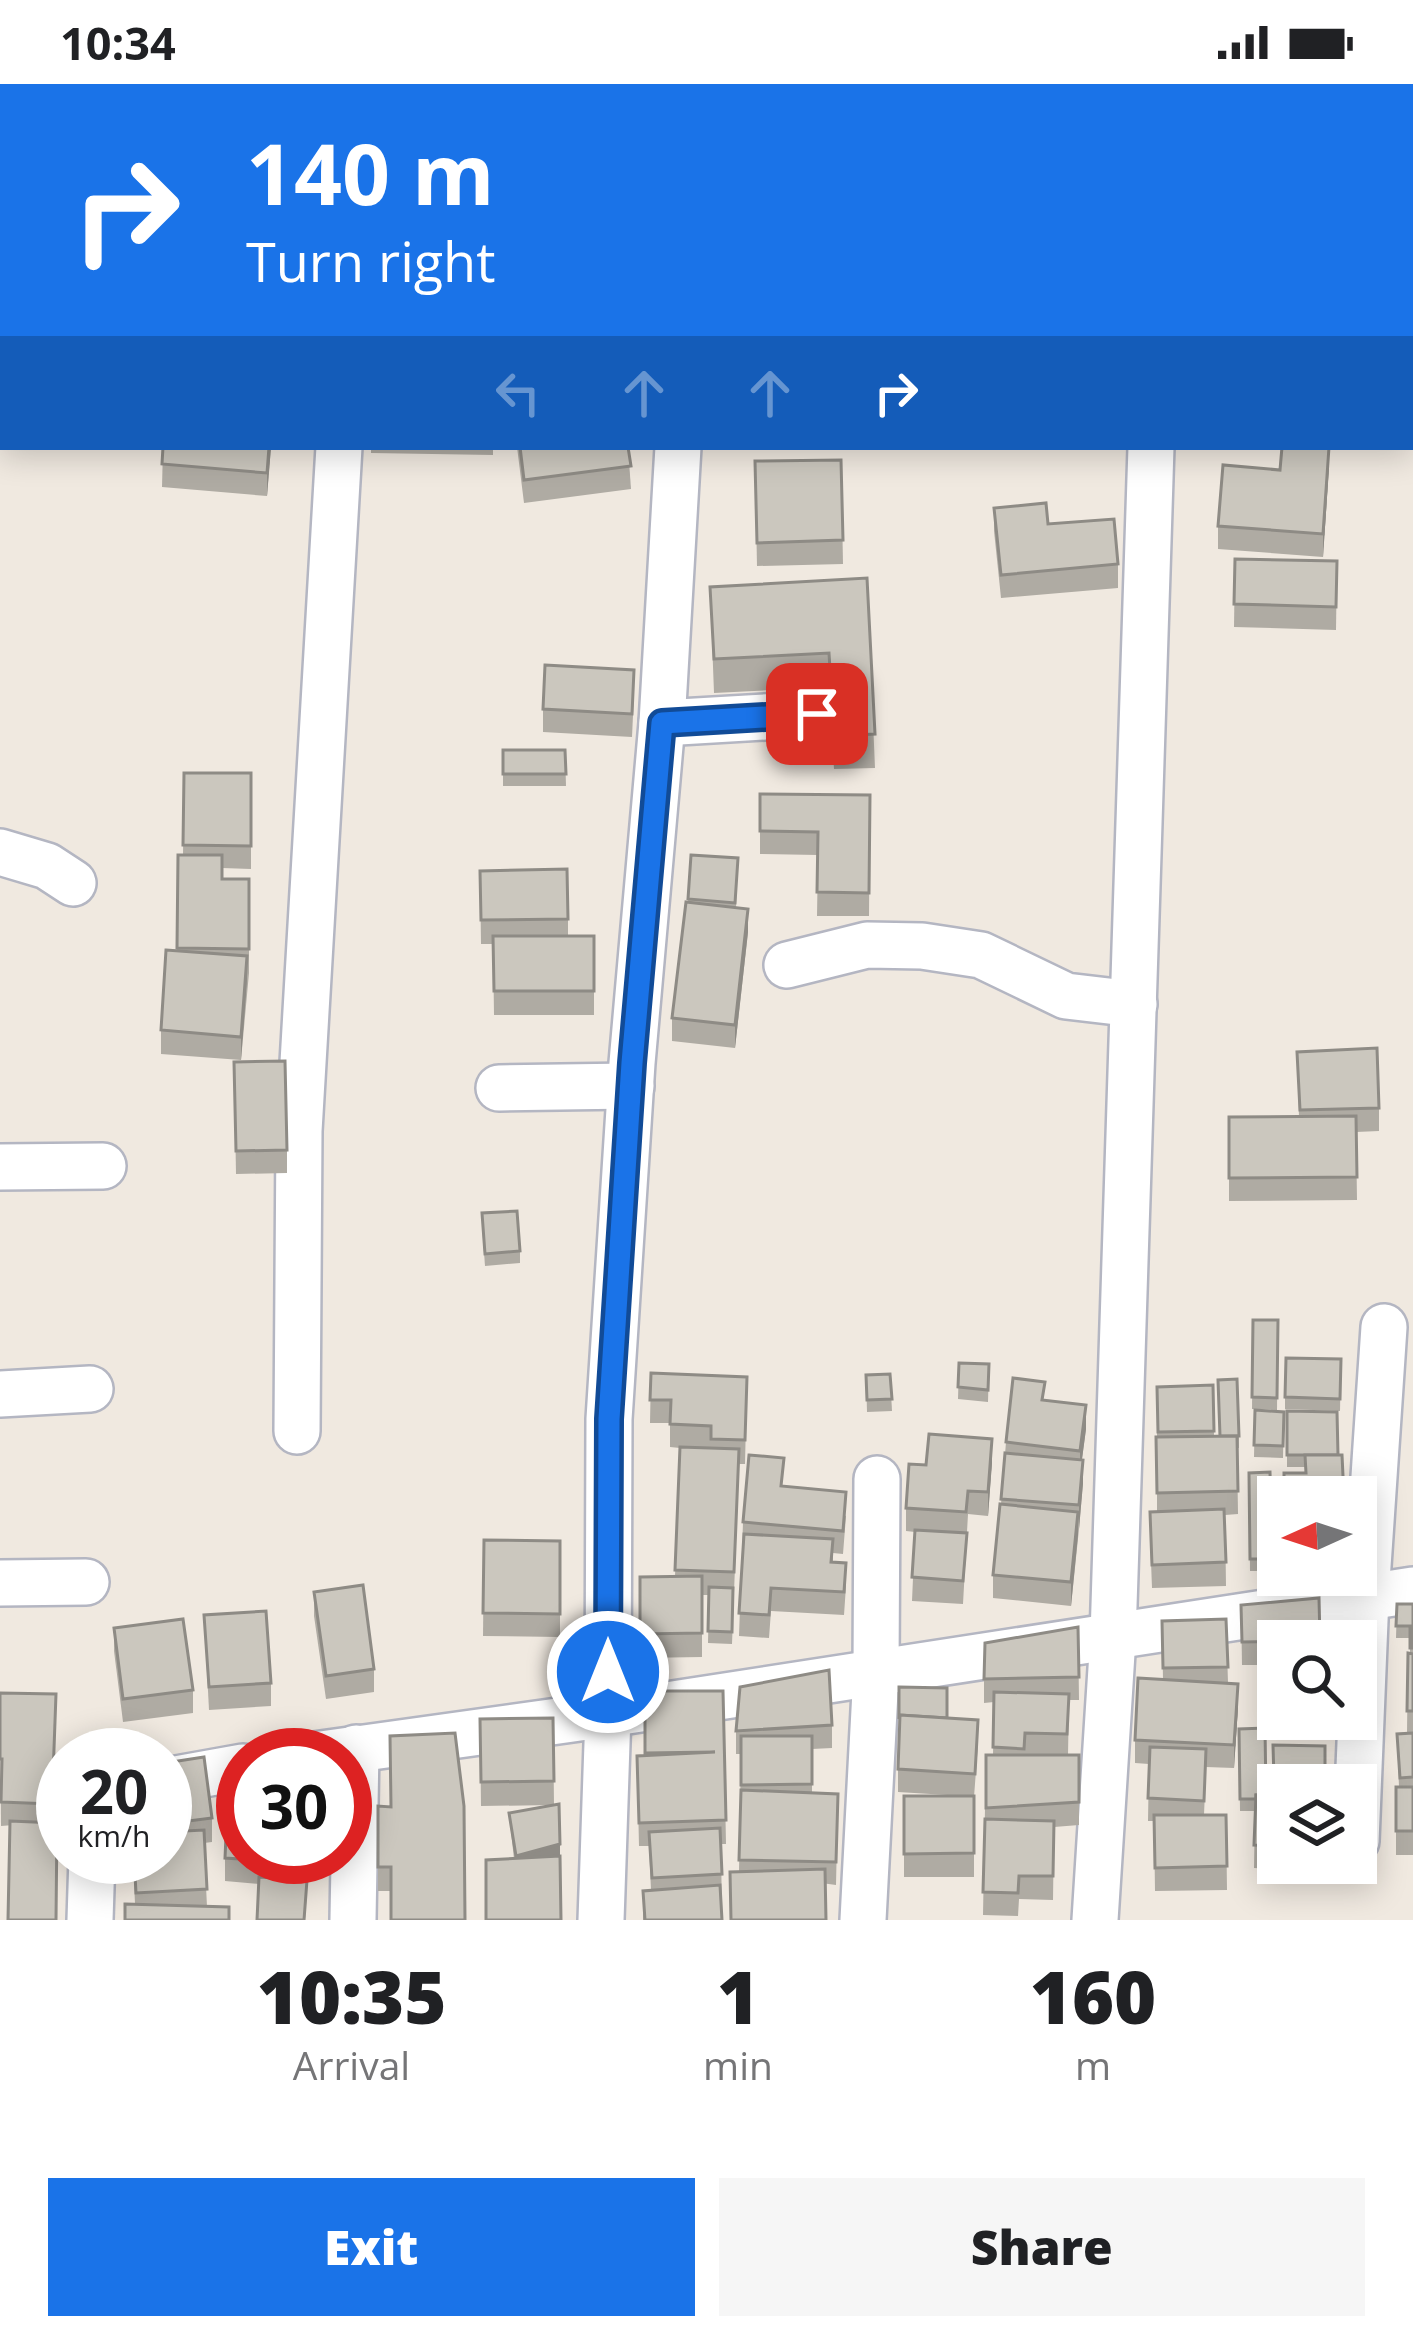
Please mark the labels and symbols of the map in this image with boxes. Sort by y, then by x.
pin [766,663,868,765]
north arrow [1257,1476,1377,1596]
position arrow [545,1609,671,1735]
speed limit sign: 30 [216,1728,372,1884]

